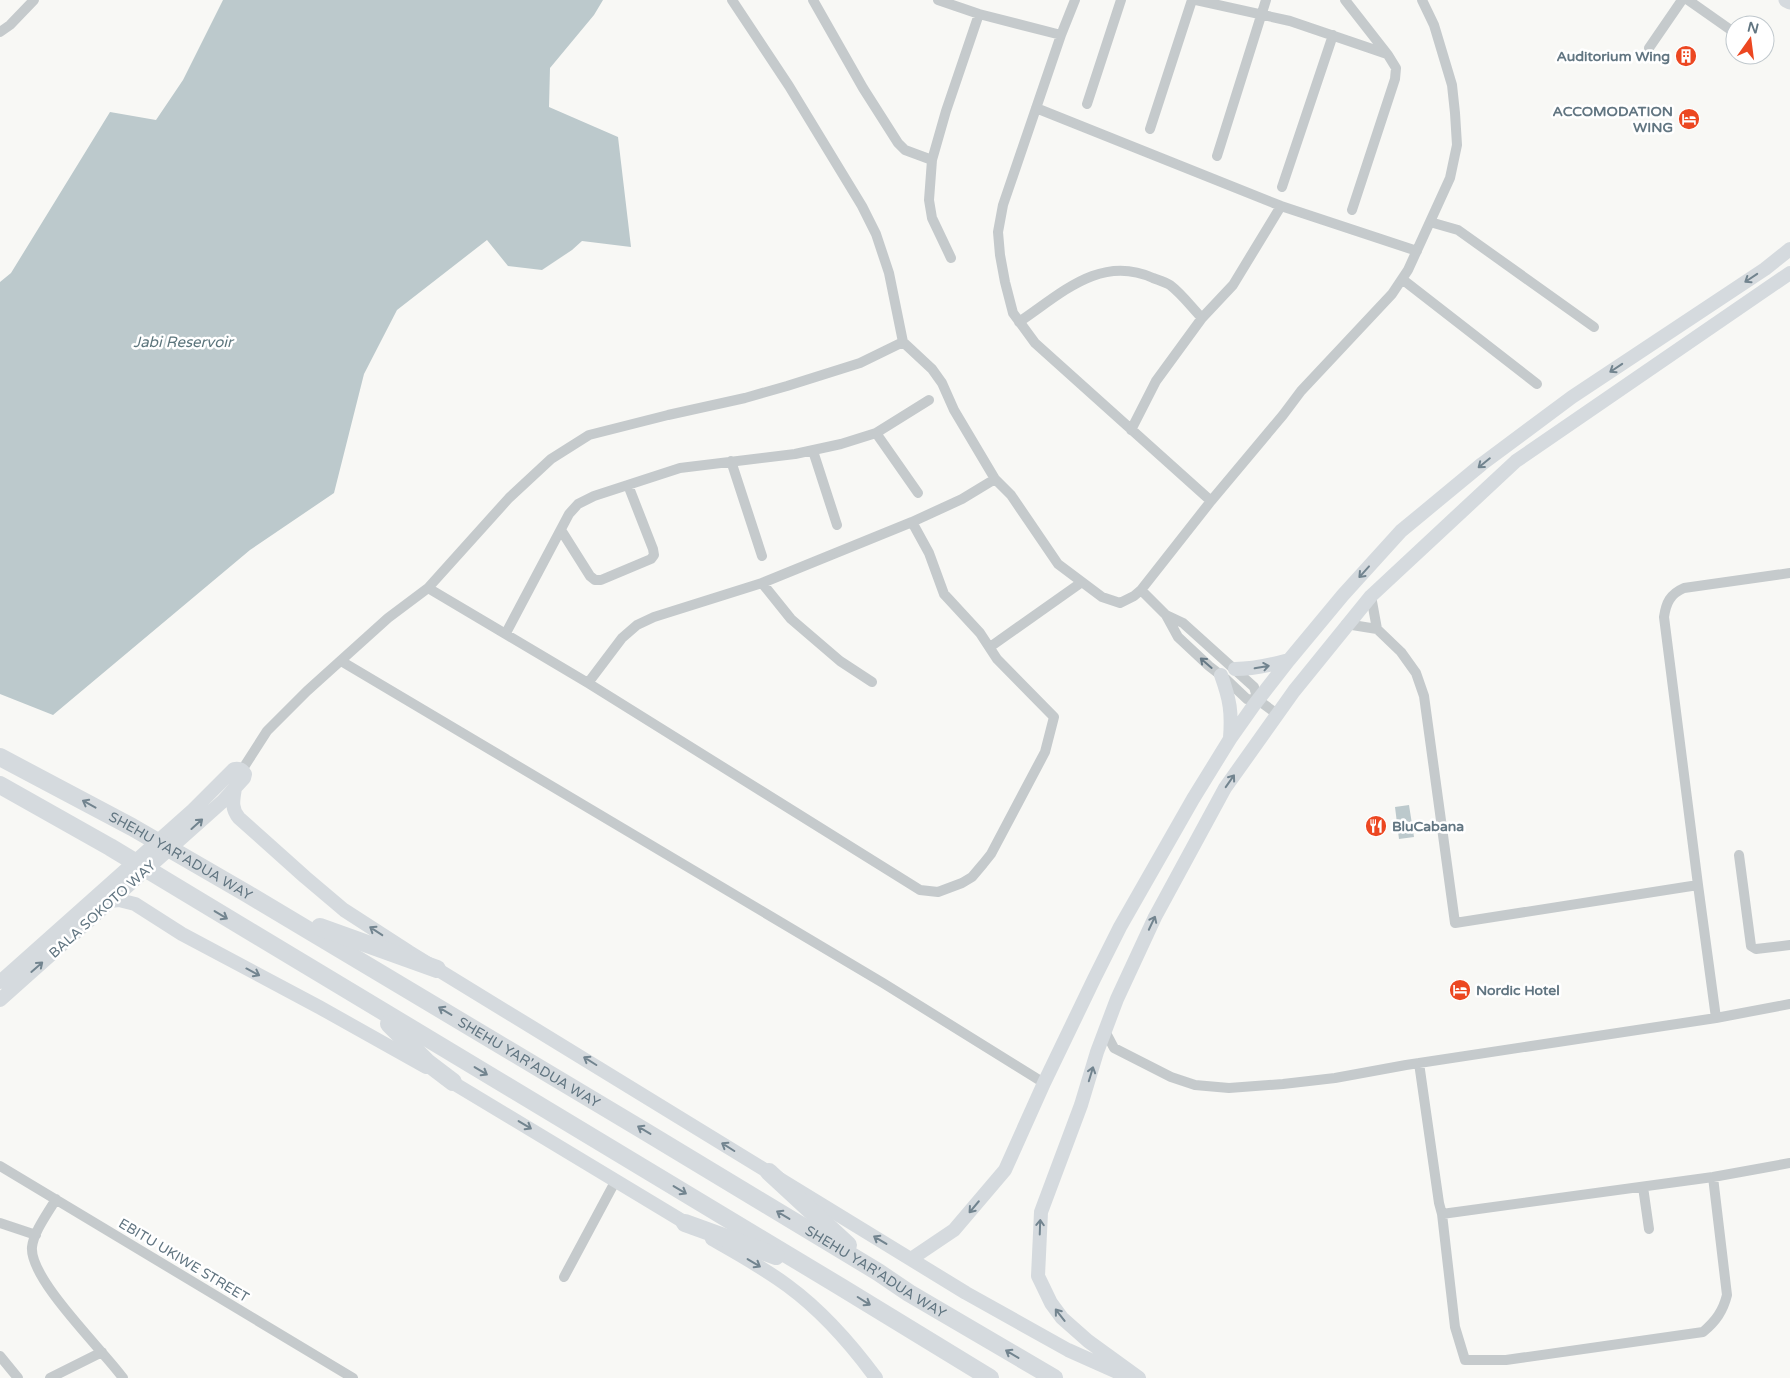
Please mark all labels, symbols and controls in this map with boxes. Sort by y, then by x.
north arrow [1725,15,1775,65]
text: N [1746,18,1761,37]
building icon: Auditorium Wing [1674,44,1698,68]
place label: Auditorium Wing [1556,48,1670,65]
place label: ACCOMODATION WING [1553,103,1673,136]
hotel icon: ACCOMODATION WING [1677,107,1701,131]
one-way arrow [1745,274,1759,284]
water label: Jabi Reservoir [133,333,235,351]
one-way arrow [1609,363,1623,373]
one-way arrow [1478,457,1491,468]
one-way arrow [1358,566,1370,579]
one-way arrow [1199,657,1212,668]
one-way arrow [1254,661,1270,671]
one-way arrow [1225,774,1235,788]
one-way arrow [82,799,97,809]
street label: SHEHU YAR'ADUA WAY [106,808,255,904]
restaurant icon: BluCabana [1364,814,1388,838]
one-way arrow [190,818,203,830]
place label: BluCabana [1392,818,1464,835]
street label: BALA SOKOTO WAY [45,857,159,962]
one-way arrow [214,910,228,920]
one-way arrow [1148,916,1157,931]
one-way arrow [369,926,383,936]
one-way arrow [30,962,43,973]
one-way arrow [245,967,260,977]
hotel icon: Nordic Hotel [1448,978,1472,1002]
place label: Nordic Hotel [1476,982,1560,999]
one-way arrow [438,1006,452,1016]
street label: SHEHU YAR'ADUA WAY [455,1014,603,1112]
one-way arrow [583,1056,597,1066]
one-way arrow [473,1066,487,1076]
one-way arrow [1086,1066,1096,1082]
one-way arrow [517,1120,531,1130]
one-way arrow [638,1125,652,1135]
one-way arrow [721,1141,735,1151]
one-way arrow [673,1186,687,1196]
one-way arrow [968,1200,979,1213]
one-way arrow [777,1209,791,1219]
street label: EBITU UKIWE STREET [115,1215,252,1306]
one-way arrow [1035,1220,1045,1236]
street label: SHEHU YAR'ADUA WAY [802,1222,949,1322]
one-way arrow [873,1235,887,1245]
one-way arrow [746,1259,760,1269]
one-way arrow [857,1297,871,1307]
one-way arrow [1055,1309,1066,1322]
one-way arrow [1005,1348,1019,1358]

